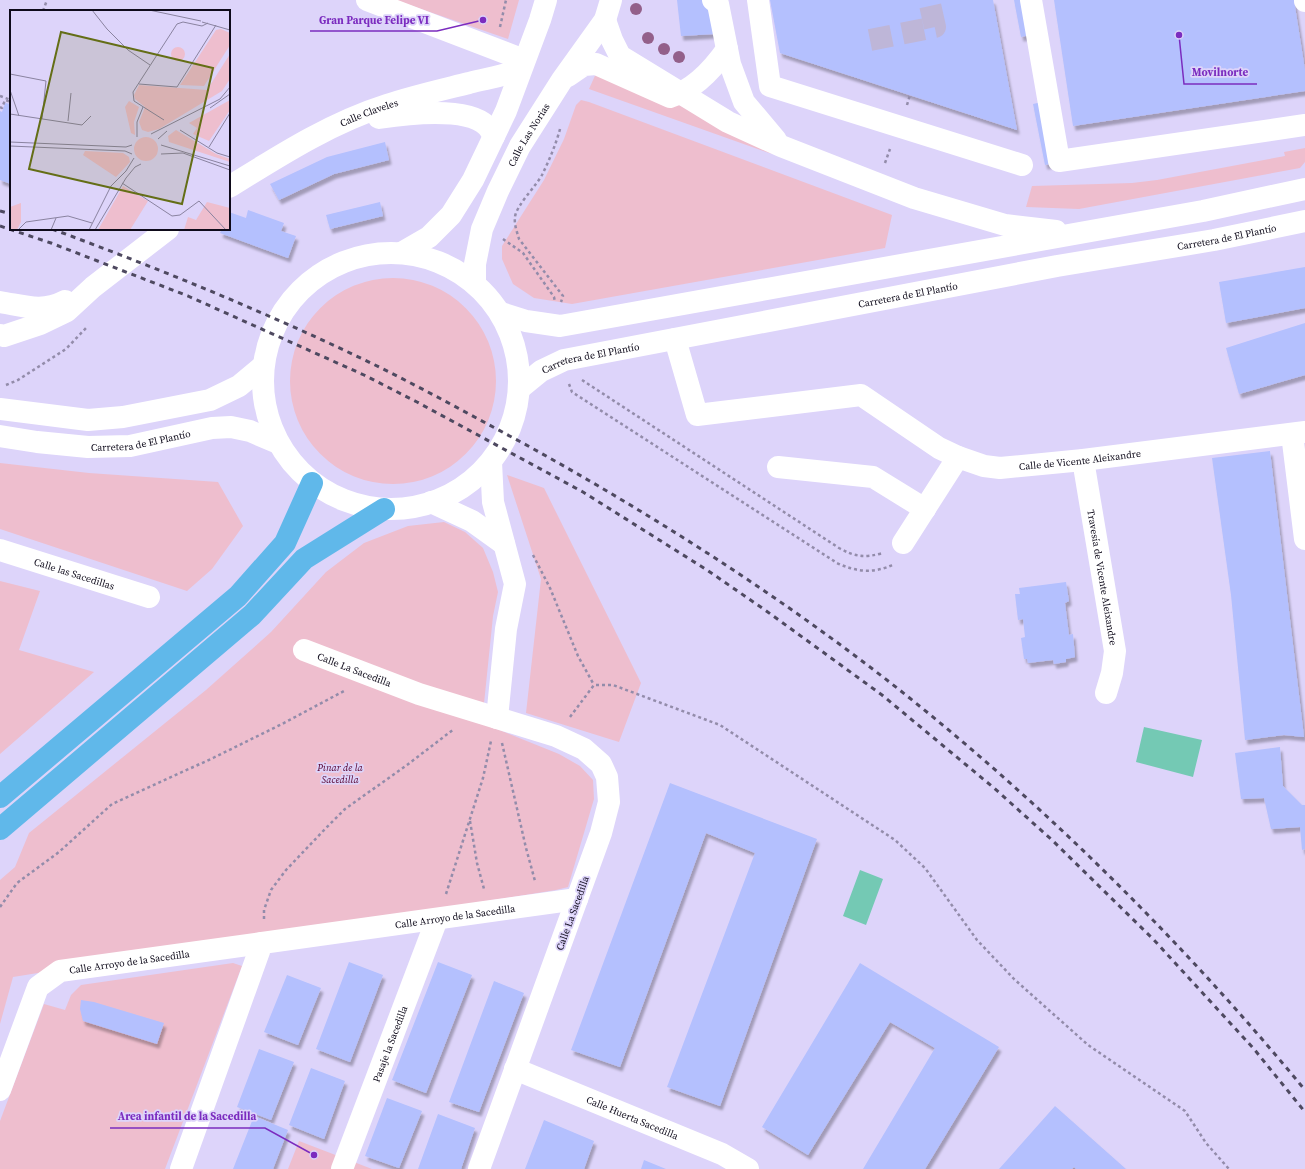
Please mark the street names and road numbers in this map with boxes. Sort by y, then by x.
street label: Calle Claveles [338,96,400,130]
street label: Calle Las Norias [505,101,553,169]
street label: Carretera de El Plantío [1176,221,1278,253]
street label: Carretera de El Plantío [857,279,959,311]
street label: Carretera de El Plantío [539,340,641,377]
street label: Carretera de El Plantío [91,427,192,454]
street label: Calle de Vicente Aleixandre [1018,447,1142,473]
street label: Travesía de Vicente Aleixandre [1084,509,1120,646]
street label: Calle las Sacedillas [32,555,116,593]
street label: Calle La Sacedilla [315,650,394,690]
street label: Calle La Sacedilla [553,873,592,952]
street label: Calle Arroyo de la Sacedilla [394,902,517,931]
street label: Calle Arroyo de la Sacedilla [68,947,191,977]
street label: Pasaje la Sacedilla [370,1003,411,1084]
street label: Calle Huerta Sacedilla [584,1093,681,1143]

